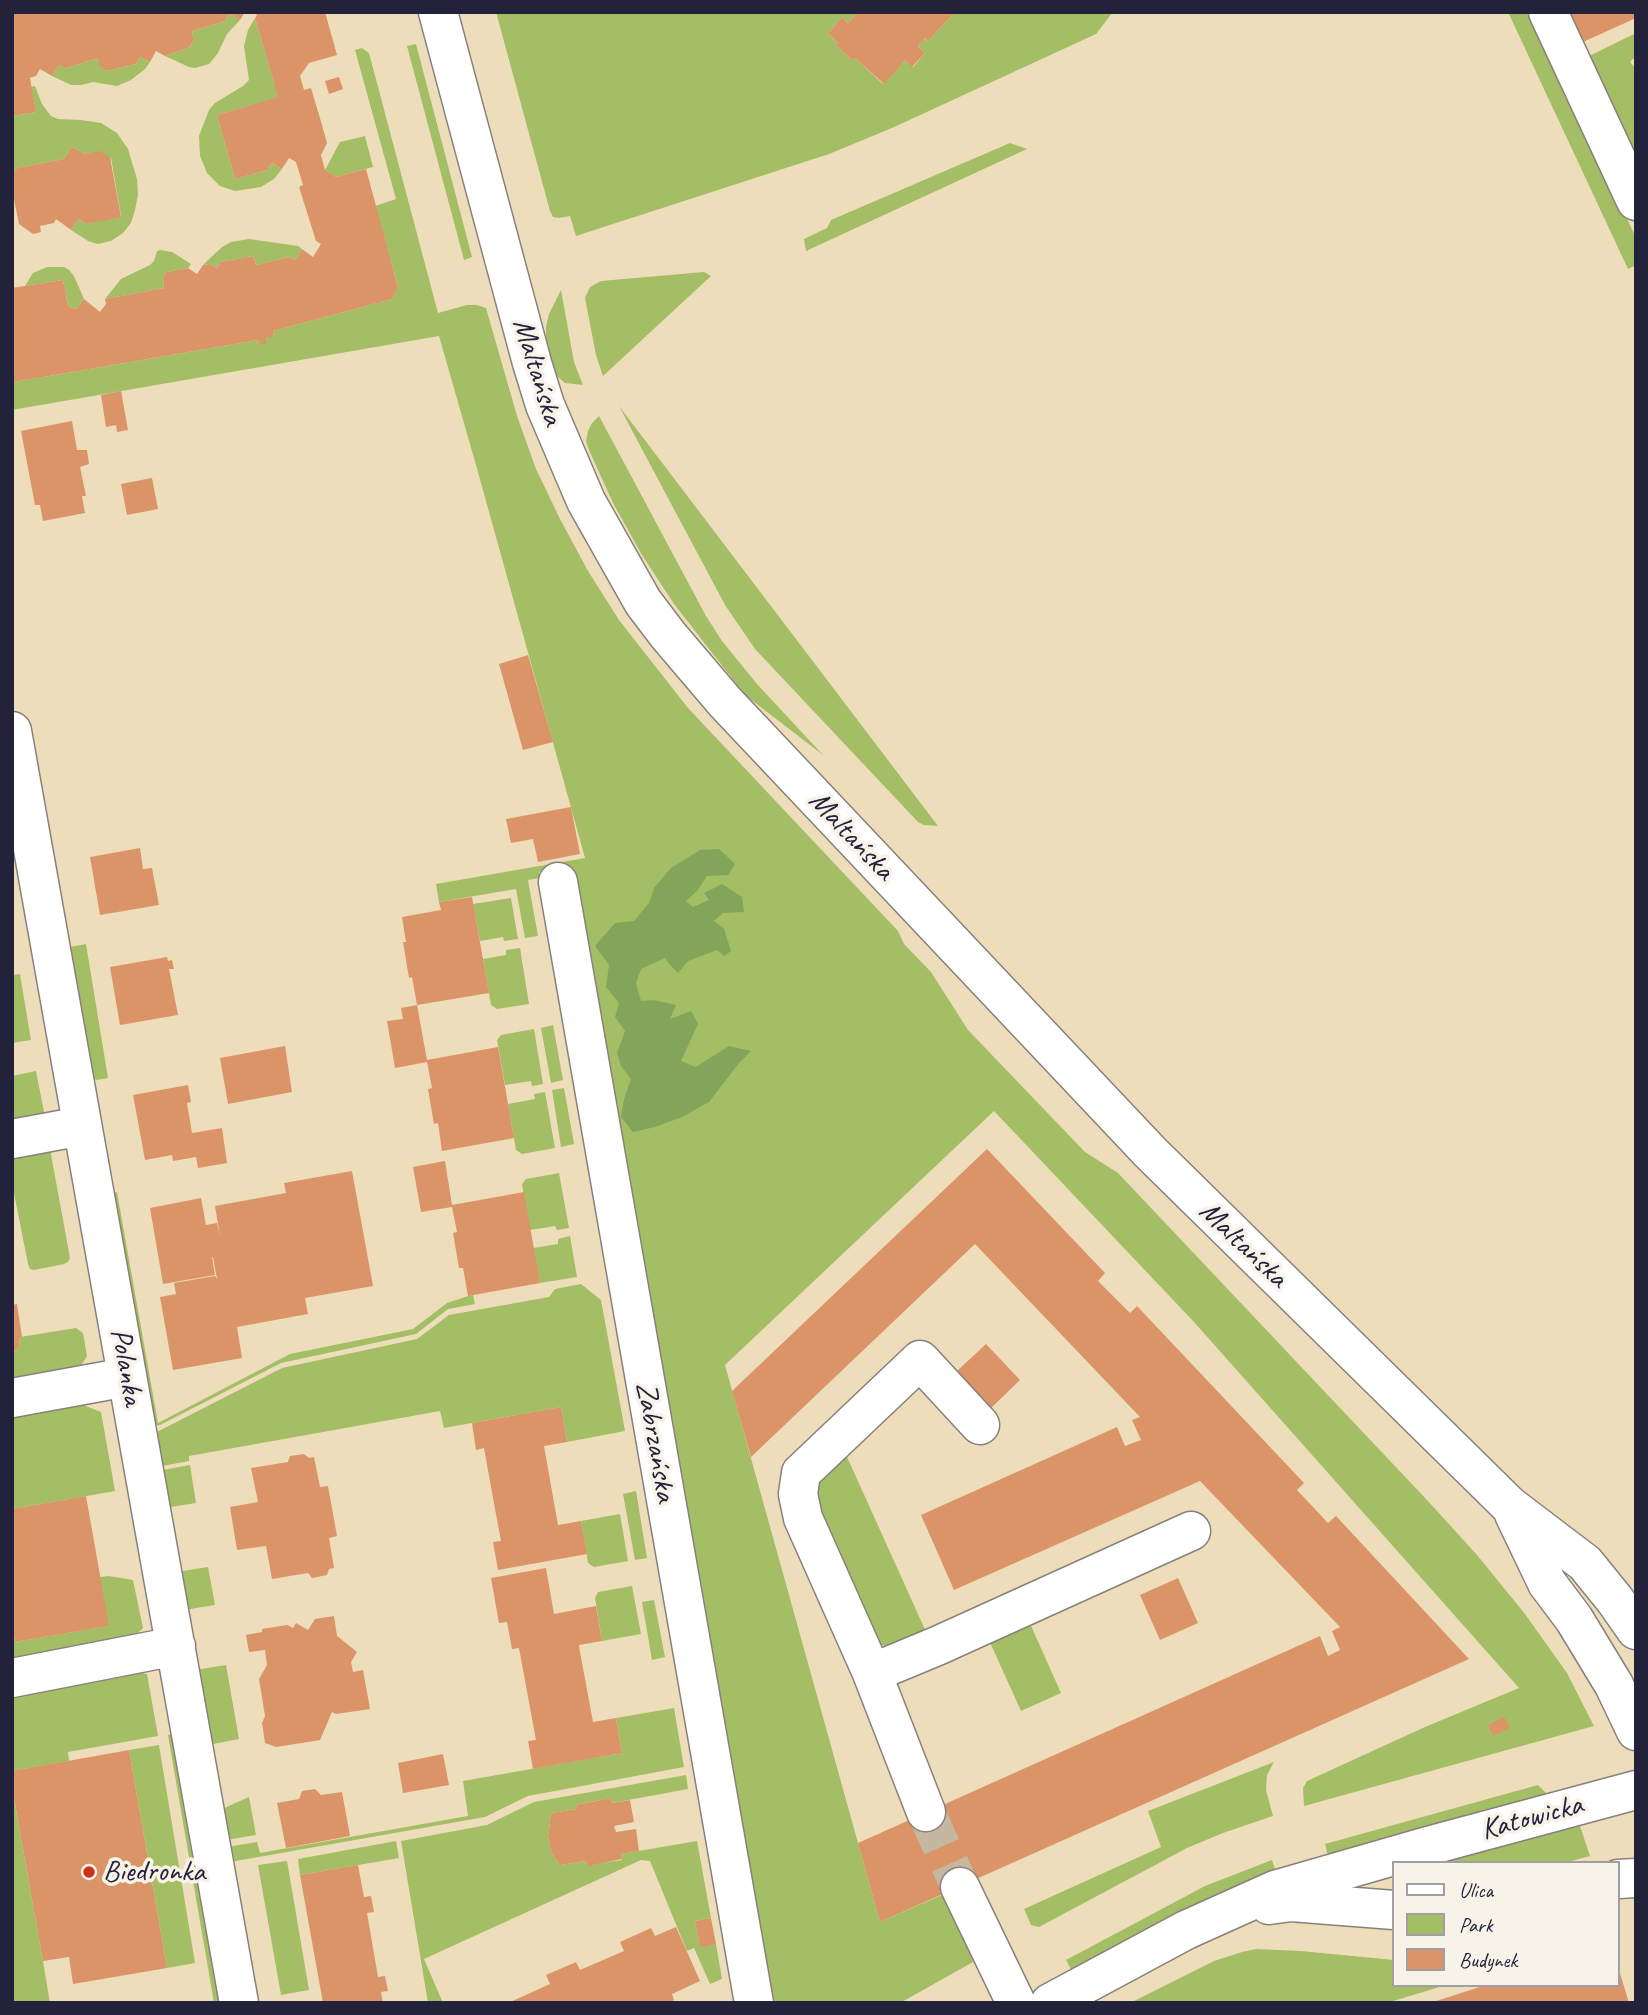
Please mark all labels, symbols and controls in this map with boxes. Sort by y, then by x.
street label: Maltańska [504,314,570,430]
street label: Maltańska [800,784,902,888]
street label: Maltańska [1191,1194,1295,1296]
street label: Polanka [102,1326,150,1408]
street label: Zabrzańska [627,1379,683,1505]
street label: Katowicka [1477,1787,1587,1849]
place label: Biedronka [103,1854,205,1890]
legend [1392,1861,1620,1987]
marker: Biedronka [81,1864,97,1880]
text: Ulica [1459,1877,1493,1903]
text: Park [1459,1912,1492,1938]
text: Budynek [1459,1947,1517,1973]

